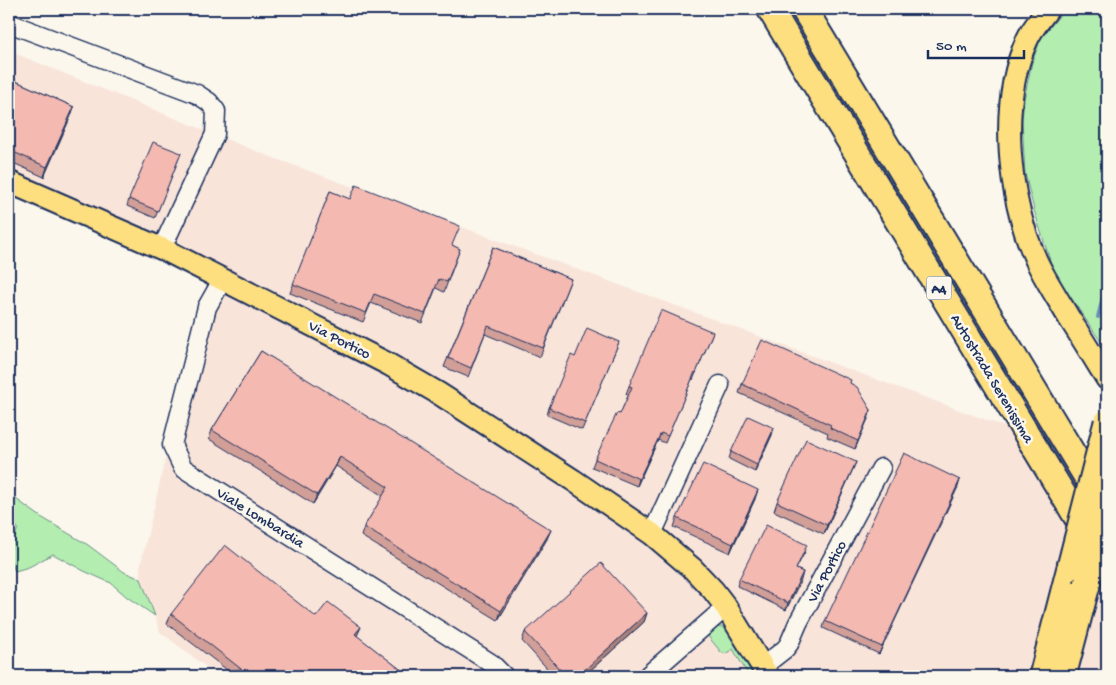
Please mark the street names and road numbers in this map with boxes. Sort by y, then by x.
road number: A4 [926,276,952,300]
street label: Autostrada Serenissima [946,311,1037,447]
street label: Via Portico [304,317,373,364]
street label: Viale Lombardia [212,484,308,553]
street label: Via Portico [804,538,852,607]

